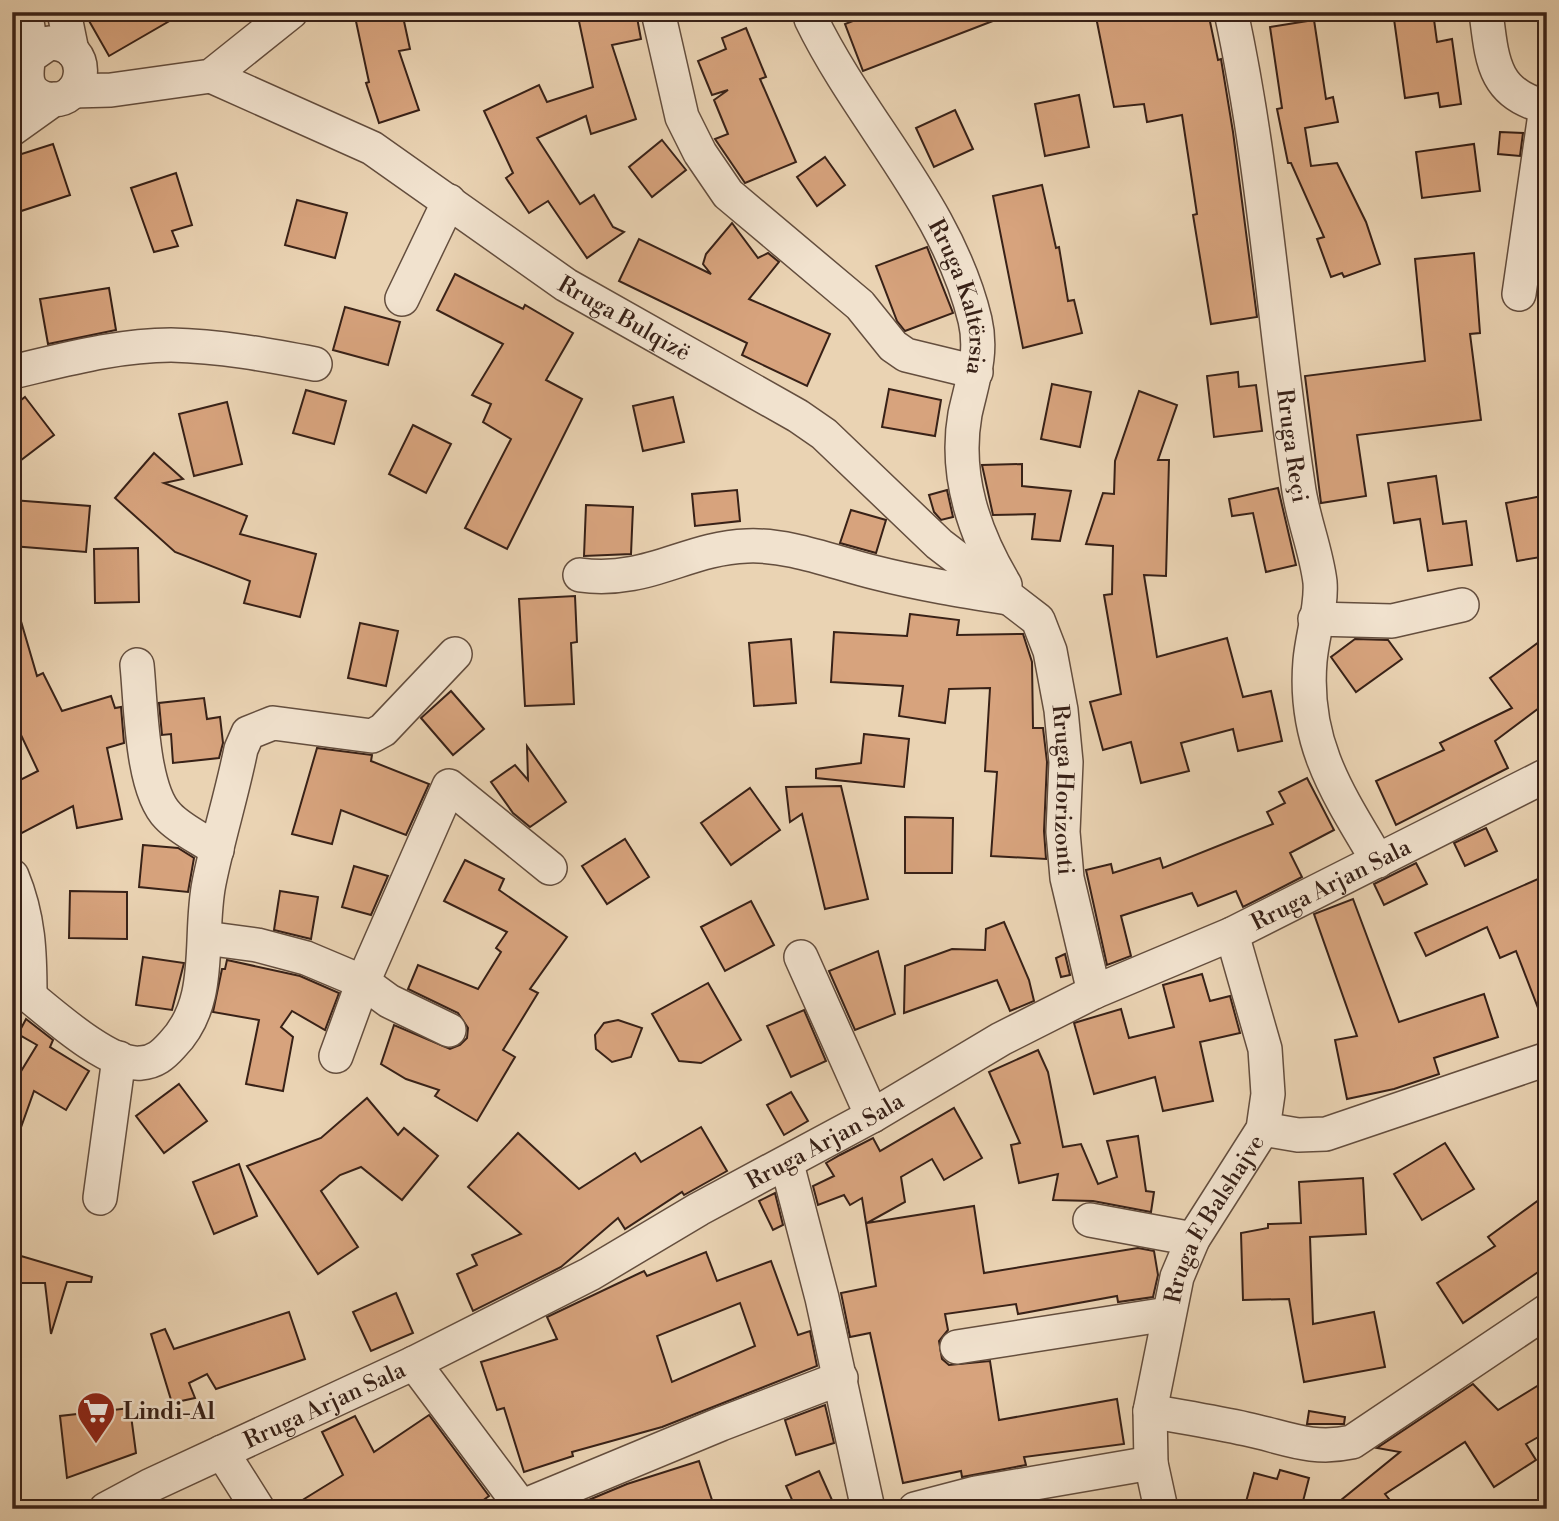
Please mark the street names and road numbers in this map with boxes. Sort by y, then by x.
street label: Rruga Kaltërsia [922,214,991,377]
street label: Rruga Bulqizë [553,270,695,367]
street label: Rruga Reçi [1270,387,1314,505]
street label: Rruga Horizonti [1046,703,1080,876]
street label: Rruga Arjan Sala [1247,833,1416,937]
street label: Rruga Arjan Sala [742,1087,909,1196]
street label: Rruga E Balshajve [1159,1130,1271,1306]
street label: Rruga Arjan Sala [239,1356,410,1455]

